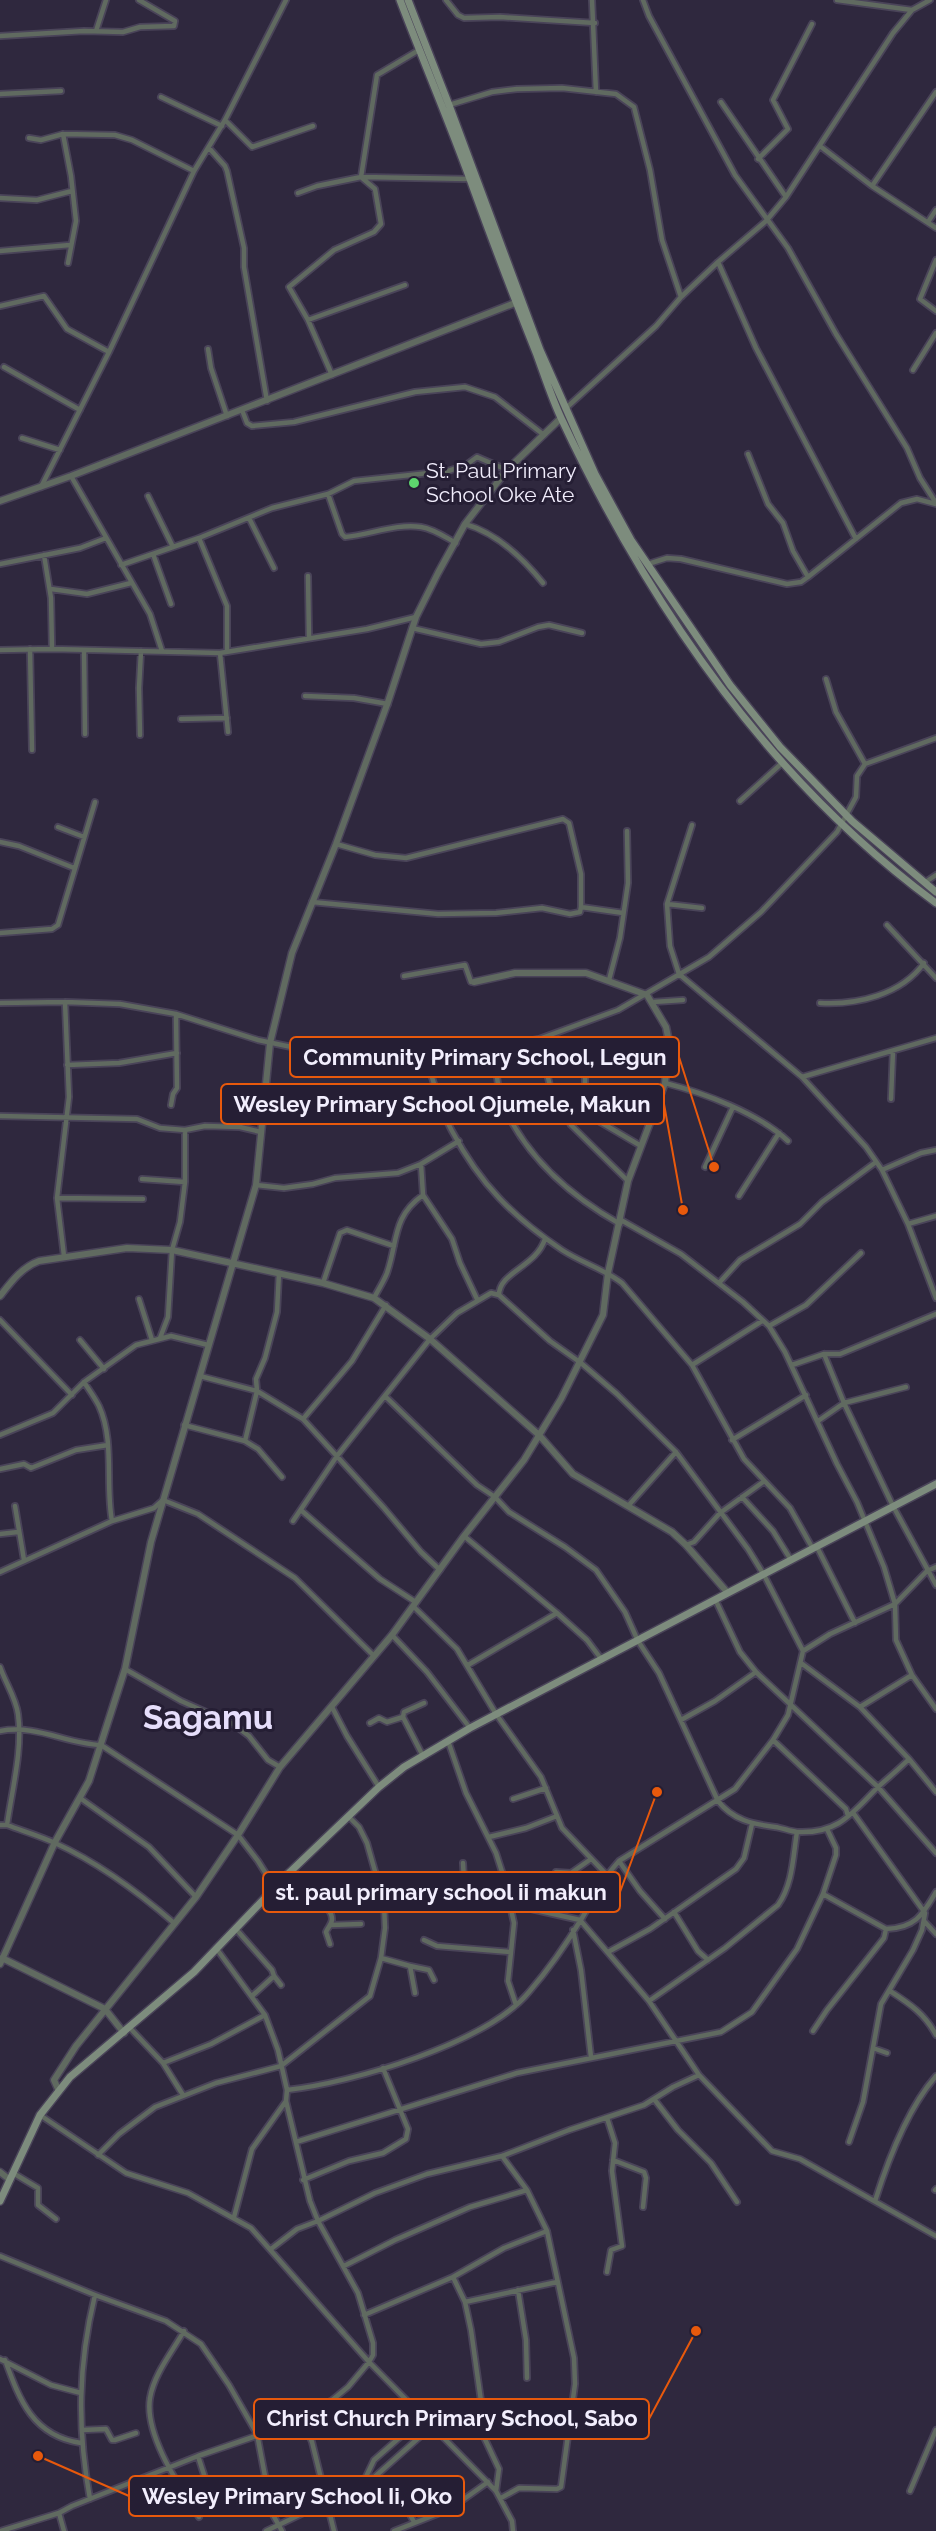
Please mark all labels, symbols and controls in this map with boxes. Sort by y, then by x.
place label: St. Paul Primary School Oke Ate [426,458,577,507]
marker: St. Paul Primary School Oke Ate [407,476,421,490]
callout: Community Primary School, Legun [290,1037,679,1077]
text: Community Primary School, Legun [303,1044,667,1070]
callout: Wesley Primary School Ojumele, Makun [221,1084,664,1124]
text: Wesley Primary School Ojumele, Makun [234,1091,650,1117]
district label: Sagamu [143,1698,273,1737]
callout: st. paul primary school ii makun [263,1872,620,1912]
text: st. paul primary school ii makun [275,1879,607,1905]
callout: Christ Church Primary School, Sabo [254,2399,649,2439]
text: Christ Church Primary School, Sabo [266,2405,638,2431]
callout: Wesley Primary School Ii, Oko [129,2476,464,2516]
text: Wesley Primary School Ii, Oko [142,2483,452,2509]

